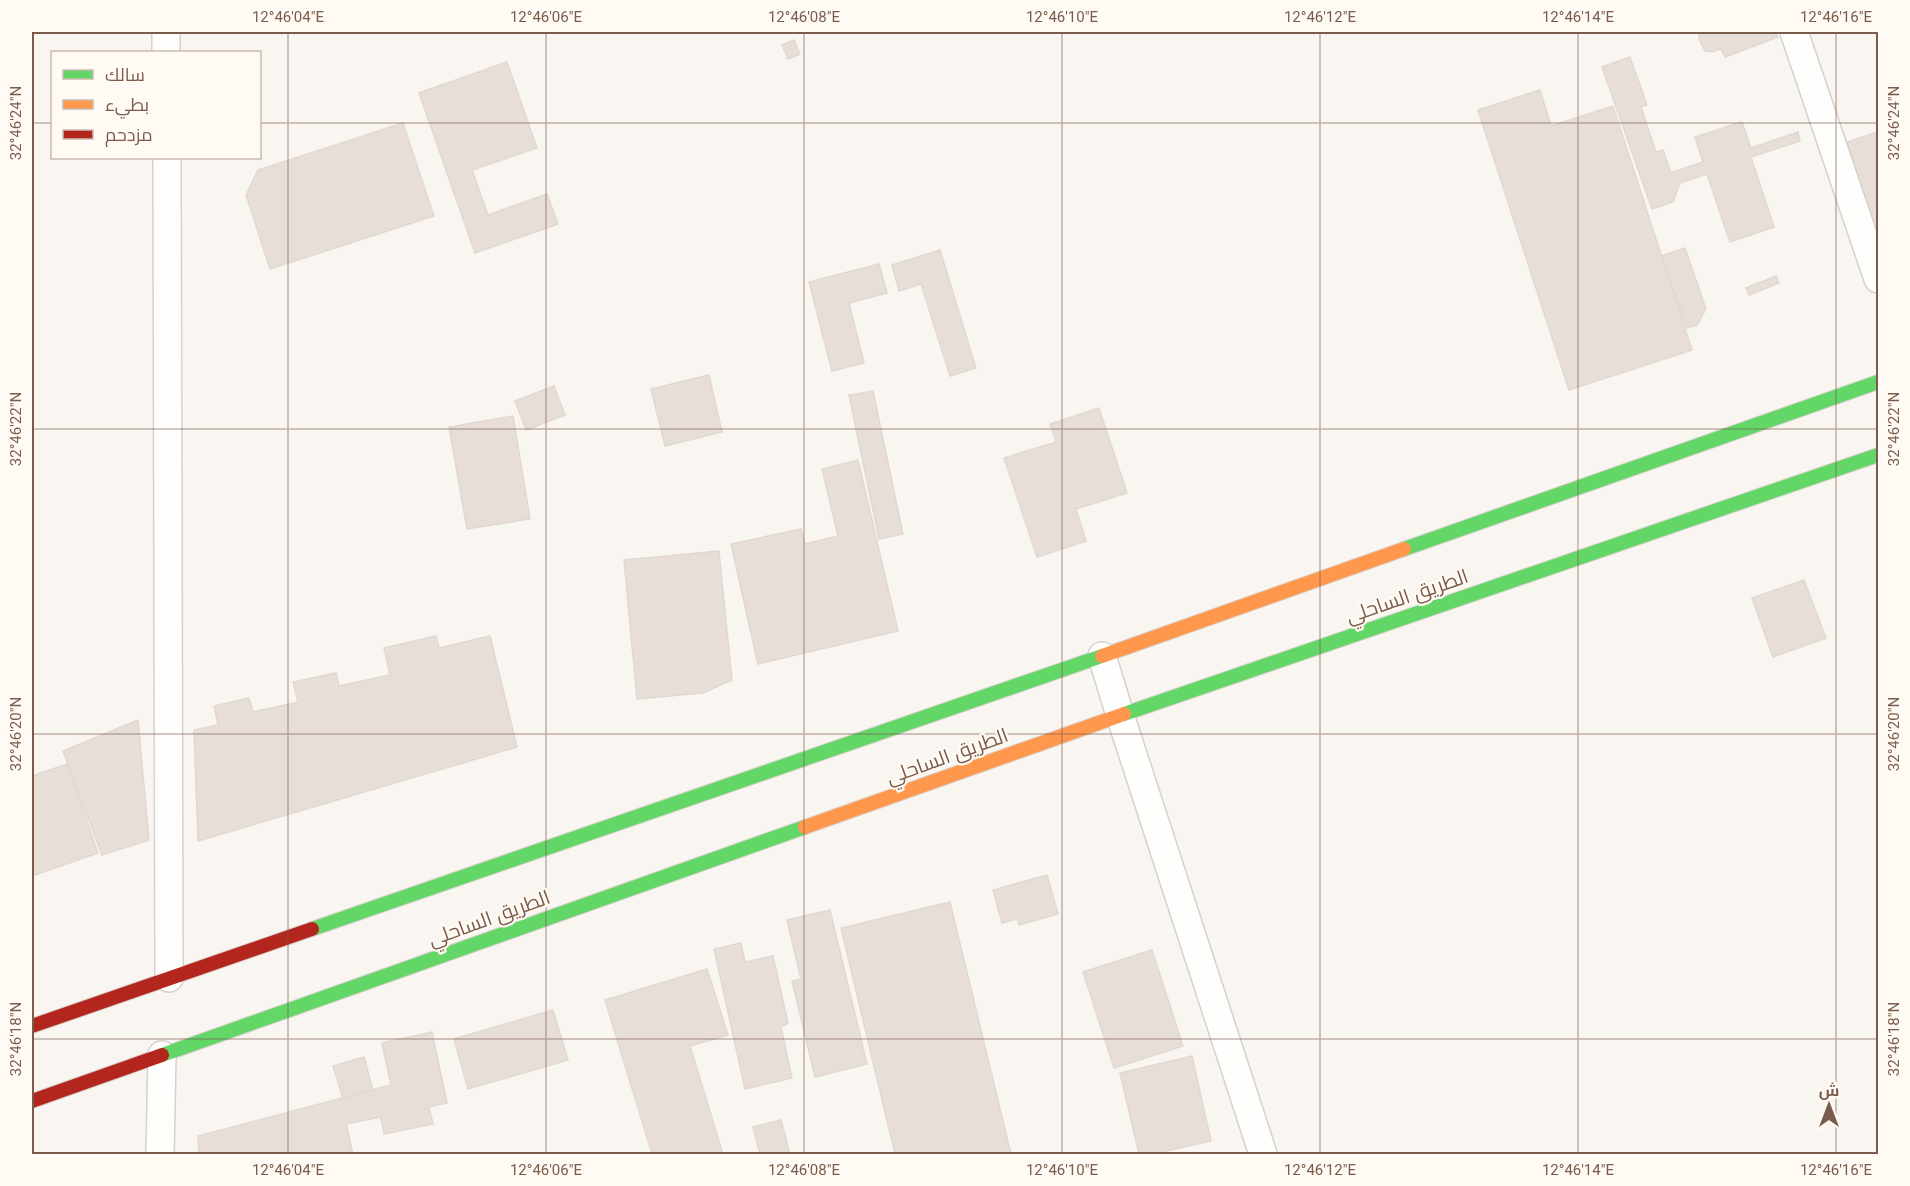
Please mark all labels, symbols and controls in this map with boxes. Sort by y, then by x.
text: 12°46'04"E [252,8,325,26]
text: 12°46'06"E [510,8,583,26]
text: 12°46'08"E [768,8,841,26]
text: 12°46'10"E [1026,8,1099,26]
text: 12°46'12"E [1284,8,1357,26]
text: 12°46'14"E [1542,8,1615,26]
text: 12°46'16"E [1800,8,1873,26]
legend [51,51,261,159]
text: سالك [105,64,145,85]
text: 32°46'24"N [7,86,25,160]
text: 32°46'24"N [1885,86,1903,160]
text: بطيء [105,94,149,119]
text: مزدحم [105,124,153,147]
text: 32°46'22"N [7,392,25,466]
text: 32°46'22"N [1885,392,1903,466]
street label: الطريق الساحلي [1343,564,1473,632]
text: 32°46'20"N [7,697,25,771]
text: 32°46'20"N [1885,697,1903,771]
street label: الطريق الساحلي [883,723,1013,793]
street label: الطريق الساحلي [425,885,555,955]
text: 32°46'18"N [7,1002,25,1076]
text: 32°46'18"N [1885,1002,1903,1076]
north arrow [1799,1075,1859,1135]
text: ش [1819,1081,1839,1100]
text: 12°46'04"E [252,1161,325,1179]
text: 12°46'06"E [510,1161,583,1179]
text: 12°46'08"E [768,1161,841,1179]
text: 12°46'10"E [1026,1161,1099,1179]
text: 12°46'12"E [1284,1161,1357,1179]
text: 12°46'14"E [1542,1161,1615,1179]
text: 12°46'16"E [1800,1161,1873,1179]

